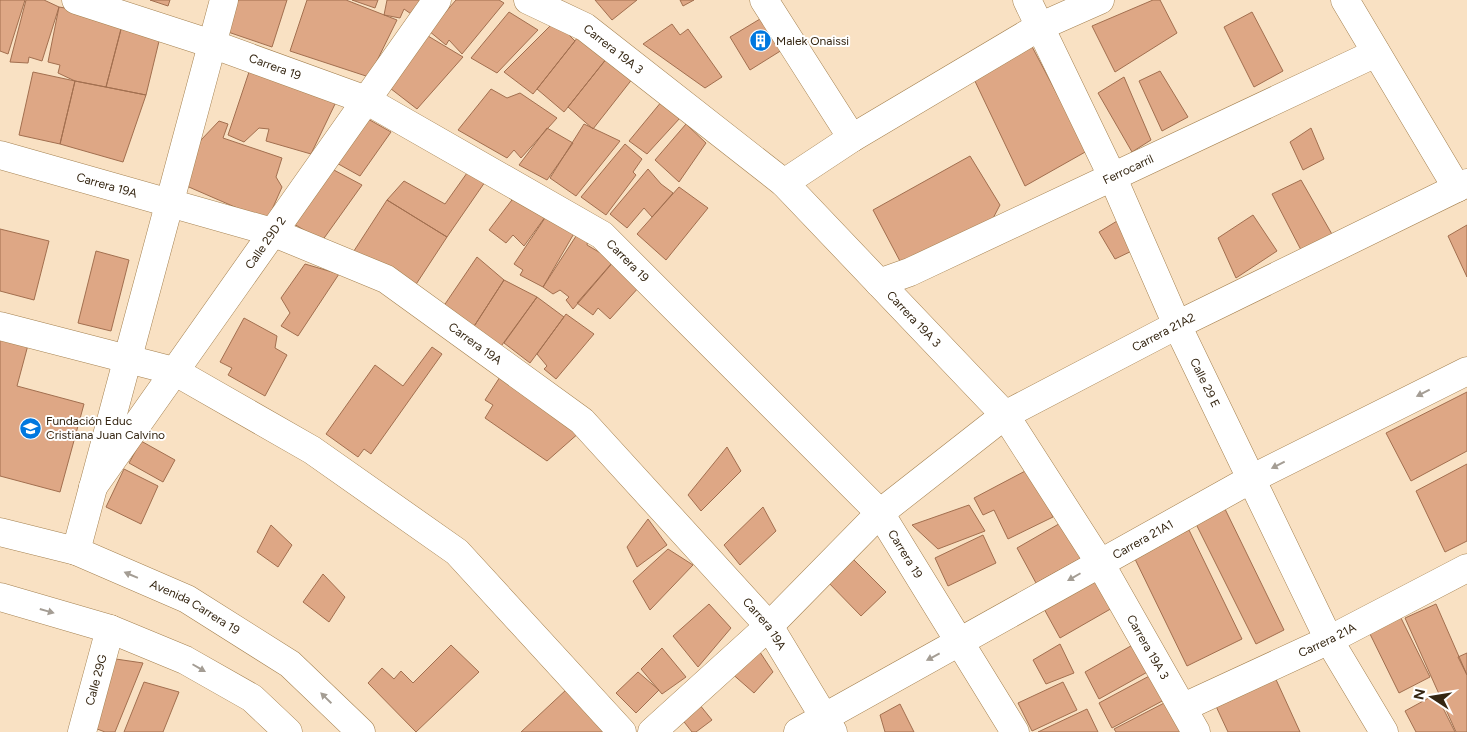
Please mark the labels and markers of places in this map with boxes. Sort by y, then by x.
building icon: Malek Onaissi [748,29,772,53]
place label: Malek Onaissi [776,34,849,48]
place label: Fundación Educ Cristiana Juan Calvino [46,414,165,442]
school or university icon: Fundación Educ Cristiana Juan Calvino [18,416,42,440]

